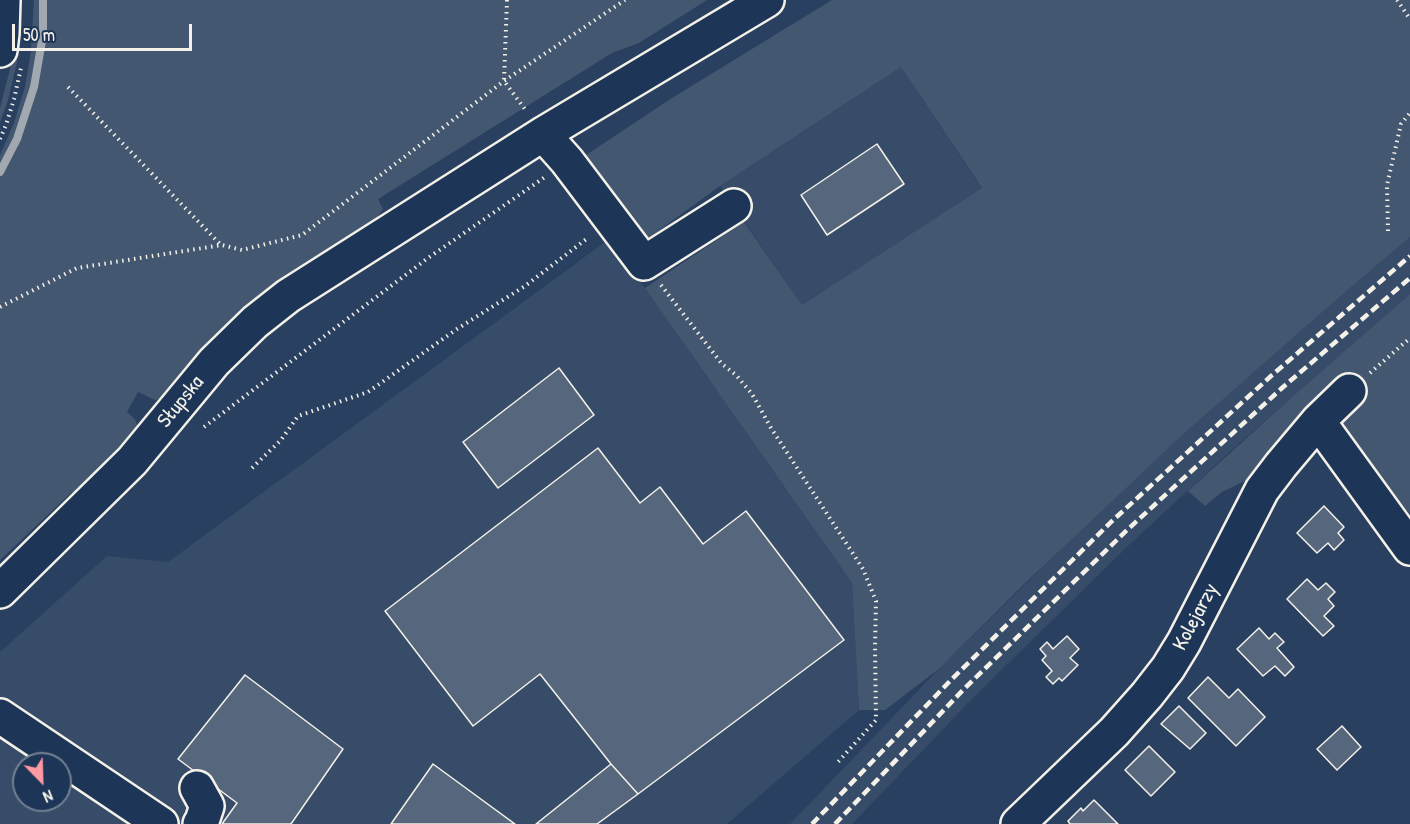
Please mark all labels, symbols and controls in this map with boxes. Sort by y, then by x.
scale bar [15,12,195,50]
text: 50 m [23,22,55,47]
street label: Słupska [152,371,210,433]
street label: Kolejarzy [1168,579,1224,655]
north arrow [12,752,72,812]
text: N [40,785,56,809]

